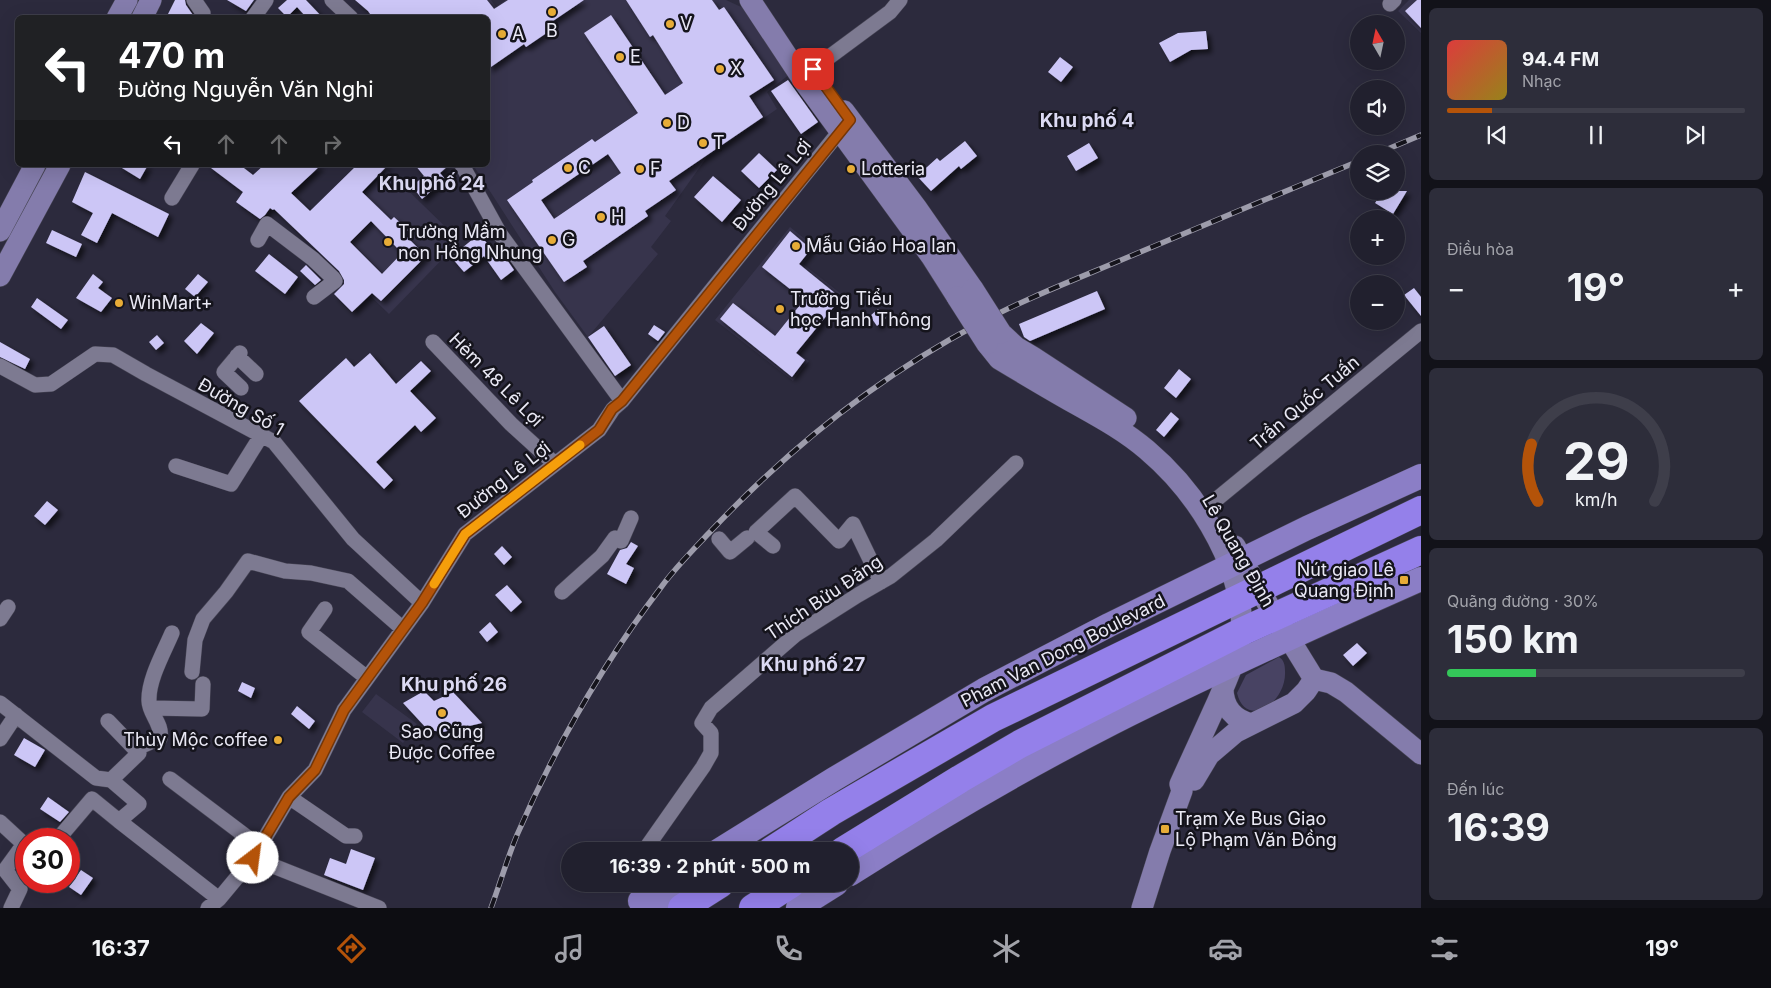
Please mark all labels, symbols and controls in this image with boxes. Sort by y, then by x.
marker: B [546,6,558,18]
place label: V [680,13,692,34]
north arrow [1350,15,1405,70]
map controls [1350,15,1405,330]
marker: V [664,18,676,30]
place label: B [546,20,558,41]
place label: A [512,23,524,44]
marker: A [496,28,508,40]
text: 470 m [118,34,225,76]
icon: left [35,35,100,100]
place label: E [630,46,641,67]
pin [792,48,834,90]
text: 94.4 FM [1522,48,1599,71]
marker: E [614,51,626,63]
icon: arrive [799,55,827,83]
place label: X [730,58,742,79]
marker: X [714,63,726,75]
text: Nhạc [1522,71,1562,91]
text: Đường Nguyễn Văn Nghi [118,76,374,102]
button: sound [1350,80,1405,135]
district label: Khu phố 4 [1040,109,1134,132]
place label: D [677,112,690,133]
marker: D [661,117,673,129]
icon: previous [1483,121,1511,149]
icon: pause [1582,121,1610,149]
icon: next [1681,121,1709,149]
icon: left [159,130,187,158]
icon: ahead [212,130,240,158]
icon: ahead [265,130,293,158]
icon: right [318,130,346,158]
place label: T [713,132,725,153]
street label: Đường Lê Lợi [728,135,815,235]
marker: T [697,137,709,149]
button: layers [1350,145,1405,200]
place label: C [578,157,591,178]
place label: F [650,158,661,179]
place label: Lotteria [861,158,925,179]
marker: C [562,162,574,174]
marker: F [634,163,646,175]
marker: Lotteria [845,163,857,175]
district label: Khu phố 24 [379,172,485,195]
place label: H [611,206,624,227]
button: + [1350,210,1405,265]
marker: H [595,211,607,223]
place label: Trường Mầm non Hồng Nhung [398,221,543,263]
place label: G [562,229,575,250]
marker: G [546,234,558,246]
place label: Mẫu Giáo Hoa lan [806,235,956,256]
marker: Trường Mầm non Hồng Nhung [382,236,394,248]
text: Điều hòa [1447,239,1514,259]
marker: Mẫu Giáo Hoa lan [790,240,802,252]
text: 19° [1567,264,1625,310]
text: − [1447,271,1466,305]
text: + [1726,271,1745,305]
button: − [1350,275,1405,330]
place label: Trường Tiểu học Hanh Thông [790,288,931,330]
place label: WinMart+ [129,292,213,313]
marker: WinMart+ [113,297,125,309]
marker: Trường Tiểu học Hanh Thông [774,303,786,315]
street label: Hẻm 48 Lê Lợi [445,329,547,431]
street label: Trần Quốc Tuấn [1246,351,1363,454]
street label: Đường Số 1 [195,374,288,440]
text: 29 [1563,430,1629,493]
street label: Đường Lê Lợi [453,437,554,522]
text: km/h [1575,489,1617,510]
street label: Lê Quang Định [1198,491,1279,610]
street label: Thích Bửu Đăng [761,551,886,644]
place label: Nút giao Lê Quang Định [1294,559,1394,601]
marker: Nút giao Lê Quang Định [1398,574,1410,586]
street label: Pham Van Dong Boulevard [957,590,1168,711]
text: Quãng đường · 30% [1447,591,1599,611]
text: 150 km [1447,616,1579,662]
district label: Khu phố 27 [761,653,865,676]
district label: Khu phố 26 [401,673,507,696]
marker: Sao Cũng Được Coffee [436,707,448,719]
place label: Sao Cũng Được Coffee [389,721,495,763]
place label: Thùy Mộc coffee [123,729,268,750]
marker: Thùy Mộc coffee [272,734,284,746]
text: Đến lúc [1447,779,1504,799]
text: 16:39 [1447,804,1550,850]
place label: Trạm Xe Bus Giao Lộ Phạm Văn Đồng [1175,808,1337,850]
marker: Trạm Xe Bus Giao Lộ Phạm Văn Đồng [1159,823,1171,835]
speed limit sign: 30 [15,828,80,893]
position arrow [226,831,278,883]
text: 16:39 · 2 phút · 500 m [610,855,810,878]
icon: directions [334,931,369,966]
icon: music [552,931,587,966]
icon: phone [771,931,806,966]
icon: climate [989,931,1024,966]
icon: car [1208,931,1243,966]
icon: filters [1427,931,1462,966]
text: 16:37 [92,935,150,961]
text: 19° [1645,935,1679,961]

